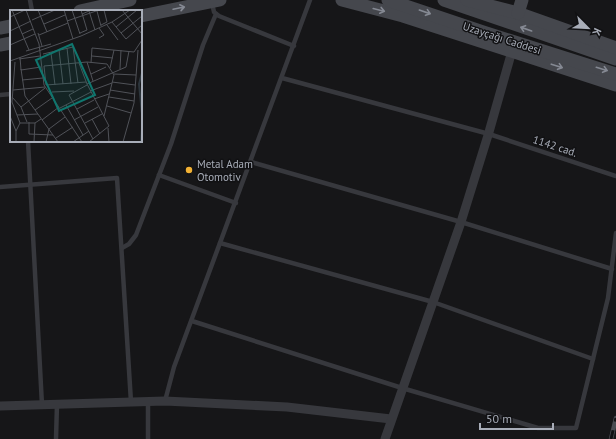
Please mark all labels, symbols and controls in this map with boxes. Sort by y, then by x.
one-way arrow [172,4,185,12]
one-way arrow [373,7,386,14]
north arrow [568,8,608,48]
one-way arrow [419,9,431,17]
inset map [10,10,142,142]
street label: Uzayçağı Caddesi [461,19,543,57]
one-way arrow [521,24,533,32]
text: K [589,26,605,38]
one-way arrow [550,63,563,70]
one-way arrow [596,66,609,73]
street label: 1142 cad. [531,132,579,160]
place label: Metal Adam Otomotiv [197,157,253,184]
marker: Metal Adam Otomotiv [184,165,194,175]
scale bar [480,405,553,431]
text: 50 m [486,411,512,426]

